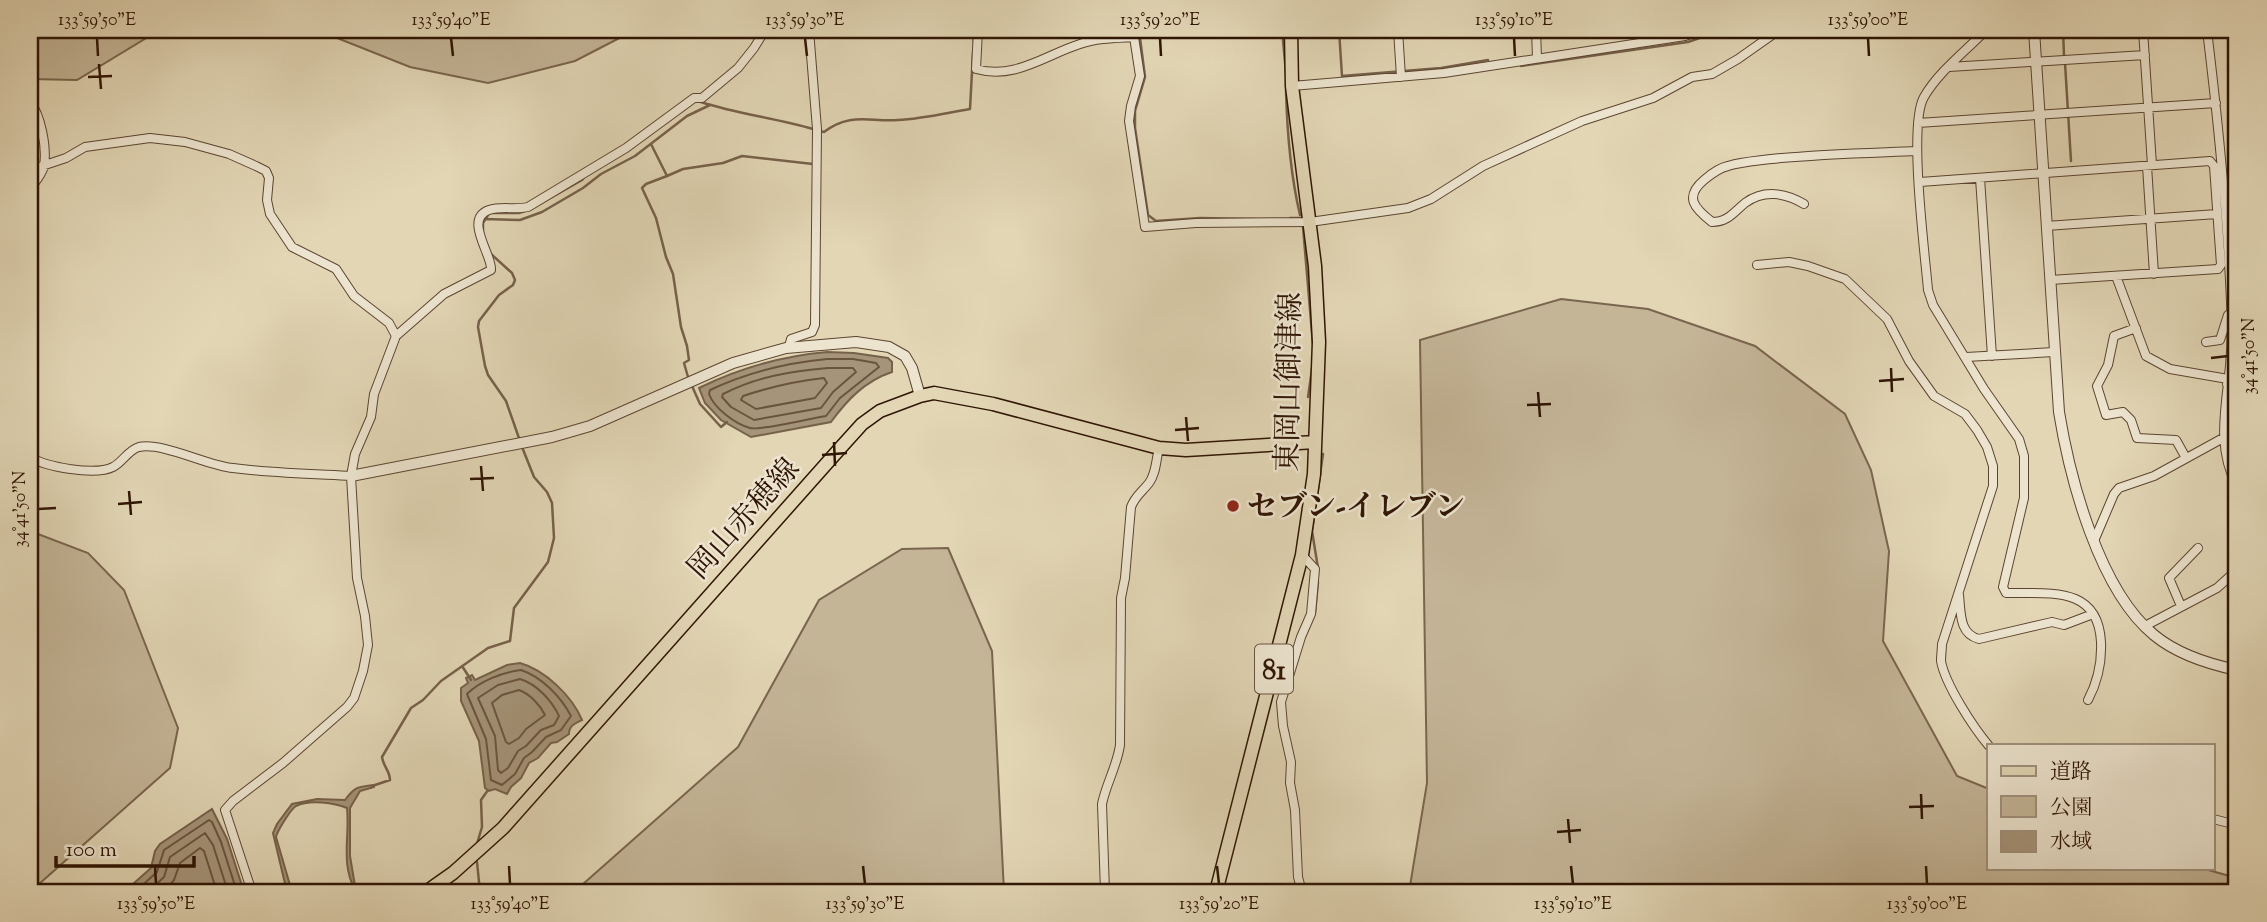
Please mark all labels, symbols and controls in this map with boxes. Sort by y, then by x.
text: 133°59'50"E [58,8,136,34]
text: 133°59'40"E [411,8,491,34]
text: 133°59'30"E [765,8,845,34]
text: 133°59'20"E [1120,8,1200,34]
text: 133°59'10"E [1475,8,1553,34]
text: 133°59'00"E [1828,8,1908,34]
street label: 東岡山御津線 [1267,292,1314,472]
text: 34°41'50"N [2237,318,2263,394]
street label: 岡山赤穂線 [679,450,811,590]
text: 34°41'50"N [8,471,34,547]
place label: セブン-イレブン [1247,487,1465,530]
marker: セブン-イレブン [1225,498,1241,514]
road number: 81 [1255,644,1293,694]
legend [1987,744,2214,870]
text: 道路 [2050,758,2092,788]
text: 公園 [2050,794,2092,824]
scale bar [56,824,194,868]
text: 水域 [2050,828,2092,858]
text: 100 m [66,836,117,866]
text: 133°59'50"E [117,892,195,918]
text: 133°59'40"E [470,892,550,918]
text: 133°59'30"E [825,892,905,918]
text: 133°59'20"E [1179,892,1259,918]
text: 133°59'10"E [1534,892,1612,918]
text: 133°59'00"E [1887,892,1967,918]

